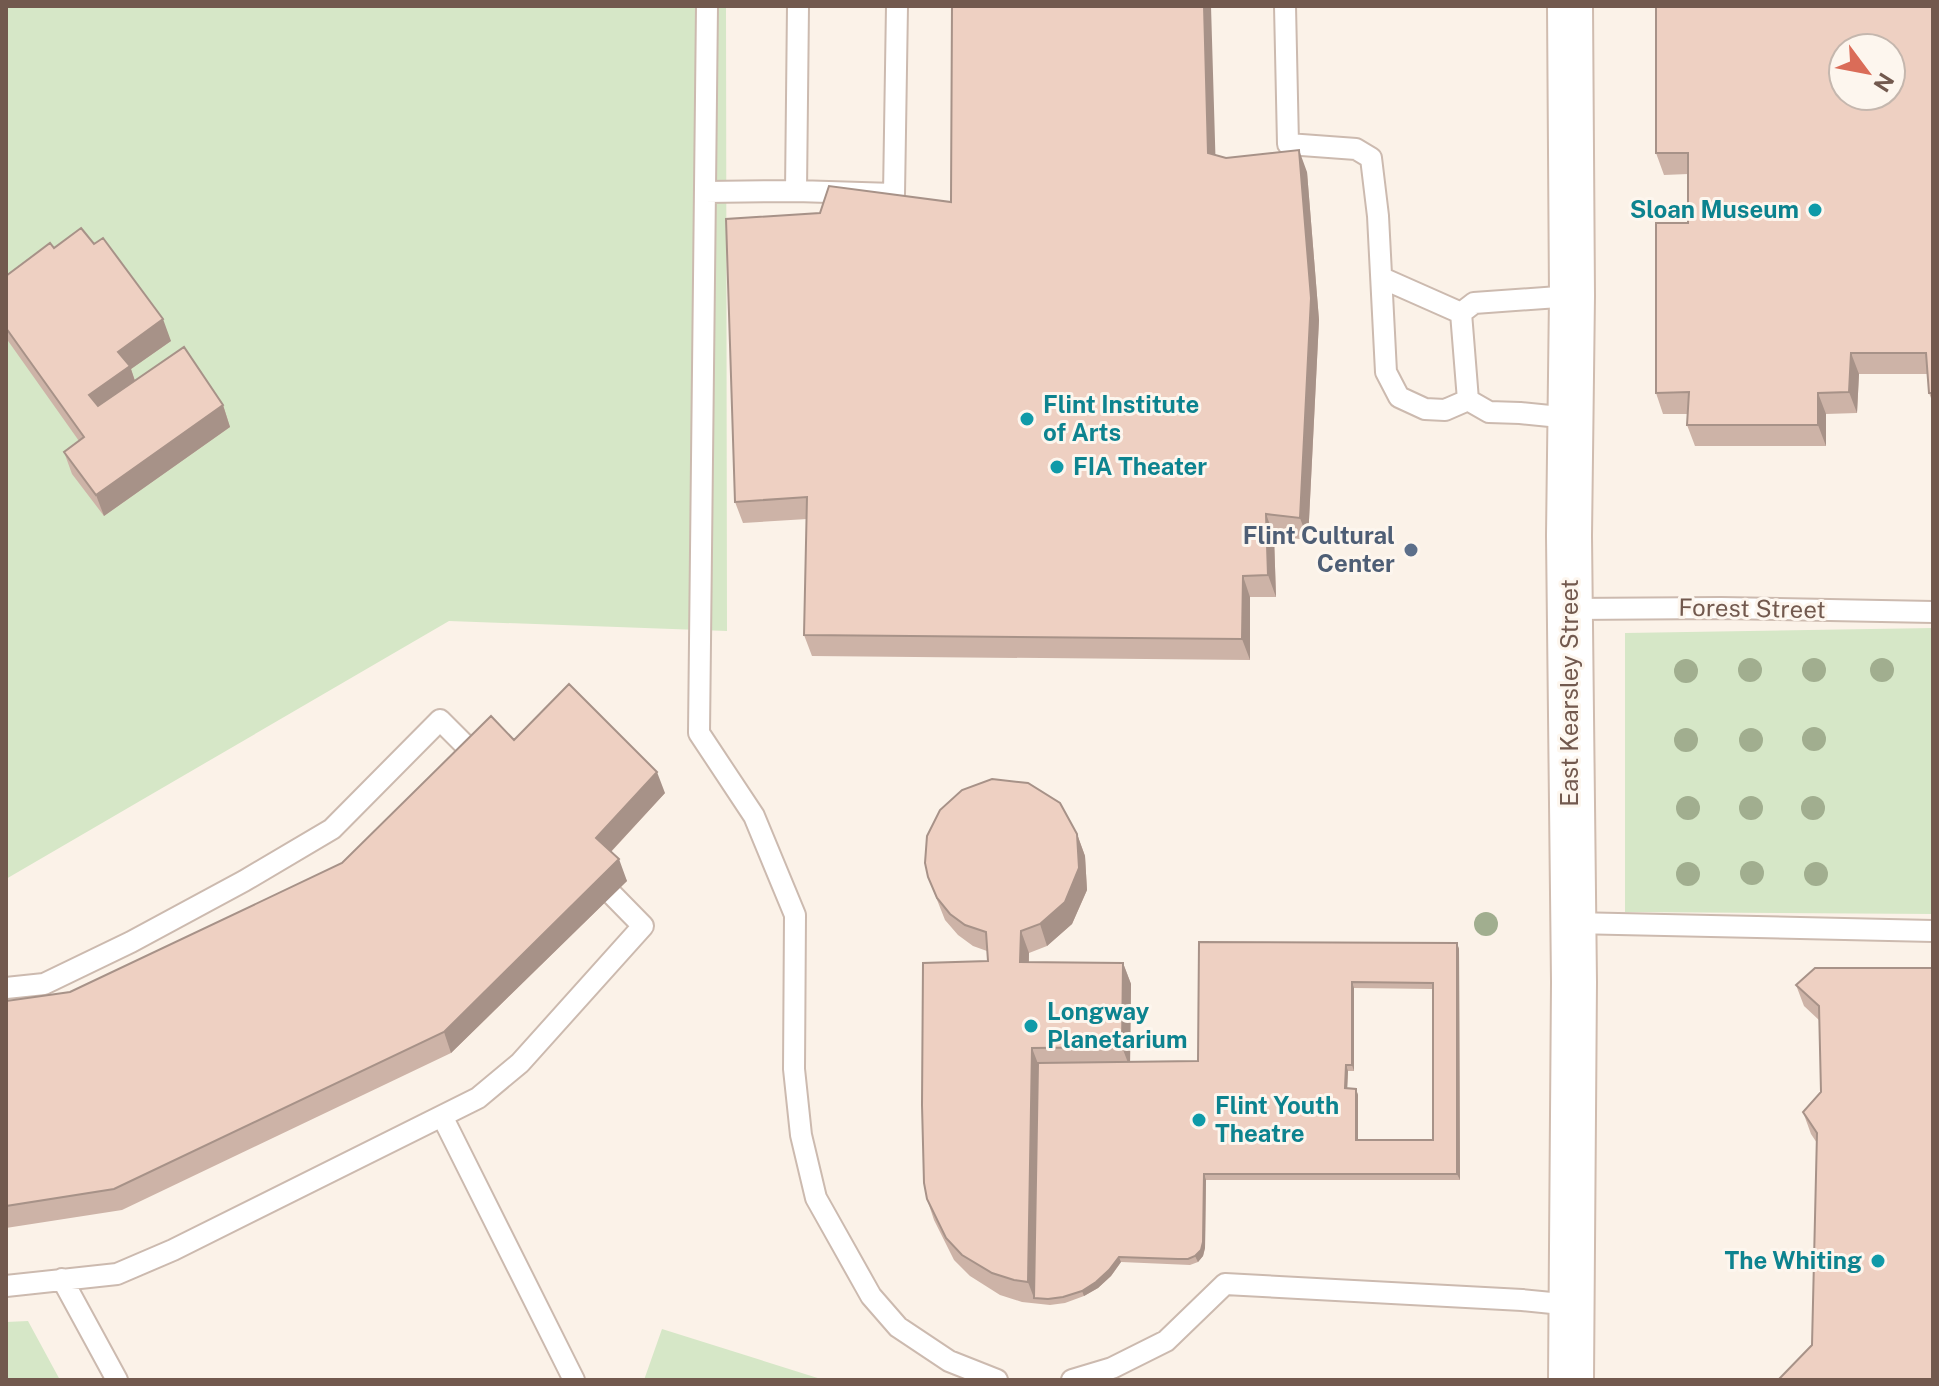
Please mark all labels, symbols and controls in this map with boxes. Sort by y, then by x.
north arrow [1827,32,1907,112]
text: N [1868,68,1900,97]
place label: Sloan Museum [1630,195,1799,223]
marker: Sloan Museum [1806,201,1824,219]
place label: Flint Institute of Arts [1043,390,1199,446]
marker: Flint Institute of Arts [1018,410,1036,428]
place label: FIA Theater [1073,452,1207,480]
marker: FIA Theater [1048,458,1066,476]
place label: Flint Cultural Center [1243,521,1395,577]
marker: Flint Cultural Center [1402,541,1420,559]
street label: East Kearsley Street [1555,579,1583,807]
street label: Forest Street [1678,593,1826,623]
place label: Longway Planetarium [1047,997,1187,1053]
marker: Longway Planetarium [1022,1017,1040,1035]
place label: Flint Youth Theatre [1215,1091,1339,1147]
marker: Flint Youth Theatre [1190,1111,1208,1129]
place label: The Whiting [1725,1246,1862,1274]
marker: The Whiting [1869,1252,1887,1270]

